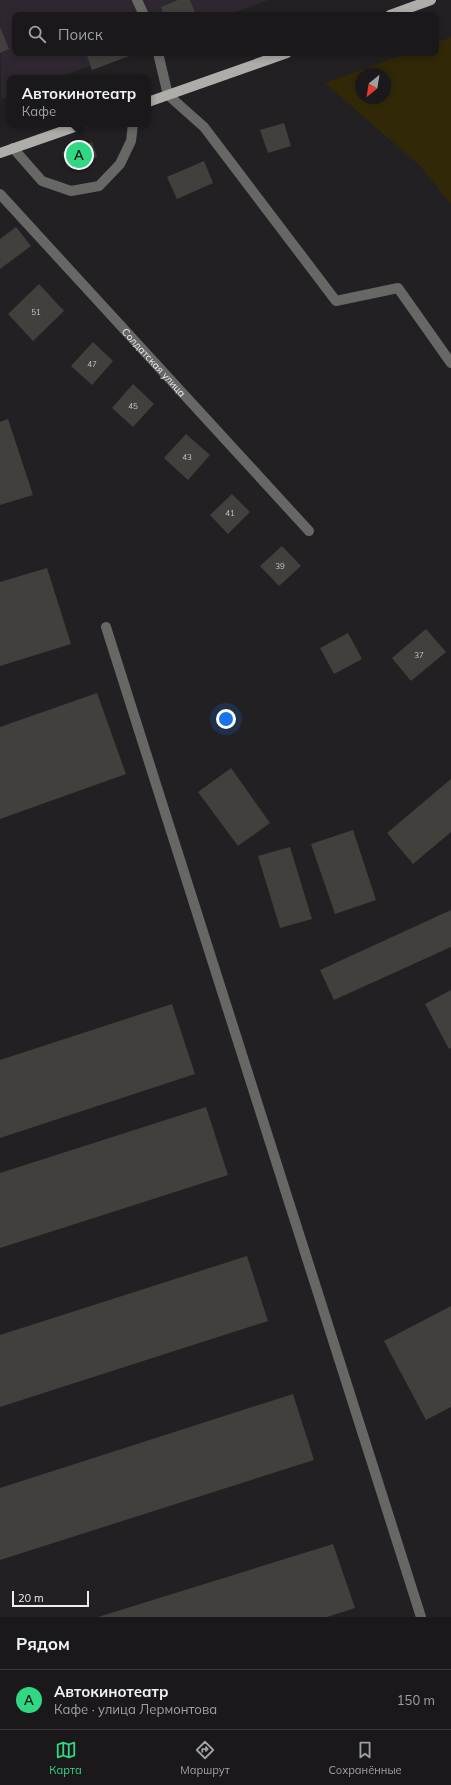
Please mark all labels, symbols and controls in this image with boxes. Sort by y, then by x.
search box [12,12,439,56]
icon: search [26,23,48,45]
text: Поиск [58,25,103,44]
north arrow [355,68,391,104]
popup [7,75,151,127]
text: Автокинотеатр [22,84,136,103]
text: Кафе [22,103,56,119]
pin: A [66,140,92,170]
house number: 51 [31,307,41,317]
street label: Солдатская улица [119,325,189,399]
house number: 47 [87,359,97,369]
house number: 45 [128,401,138,411]
house number: 43 [182,452,192,462]
house number: 41 [225,508,235,518]
house number: 39 [275,561,285,571]
house number: 37 [414,650,424,660]
your location [216,709,236,729]
scale bar [12,1589,89,1608]
text: 20 m [18,1591,44,1605]
text: Рядом [16,1633,70,1654]
text: Автокинотеатр [54,1682,168,1701]
text: A [24,1692,34,1708]
text: 150 m [397,1692,435,1708]
text: Кафе · улица Лермонтова [54,1701,217,1717]
tab: Карта [49,1739,82,1777]
tab: Маршрут [180,1739,230,1777]
tab: Сохранённые [328,1739,402,1777]

